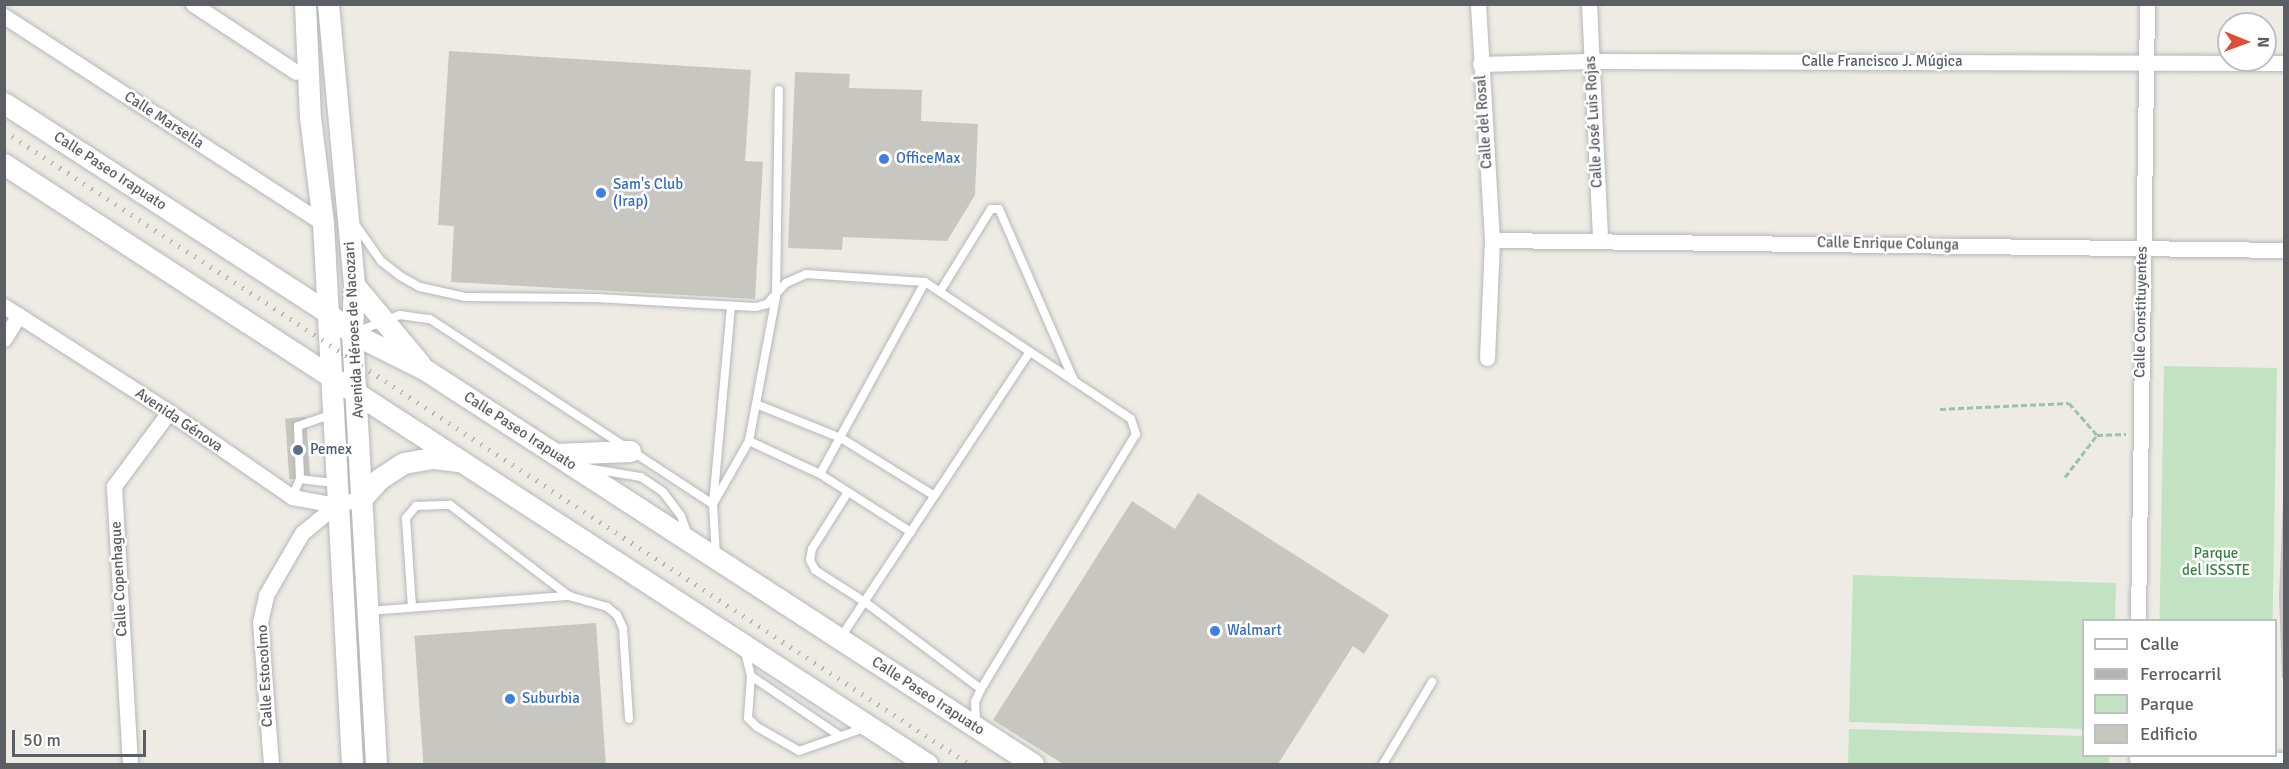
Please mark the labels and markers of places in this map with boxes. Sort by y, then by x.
place label: OfficeMax [896,150,960,168]
marker: OfficeMax [877,152,891,166]
place label: Sam's Club (Irap) [613,175,683,210]
marker: Sam's Club (Irap) [594,186,608,200]
place label: Pemex [310,441,352,459]
marker: Pemex [291,443,305,457]
place label: Walmart [1227,622,1282,640]
marker: Walmart [1208,624,1222,638]
place label: Suburbia [522,690,580,708]
marker: Suburbia [503,692,517,706]

